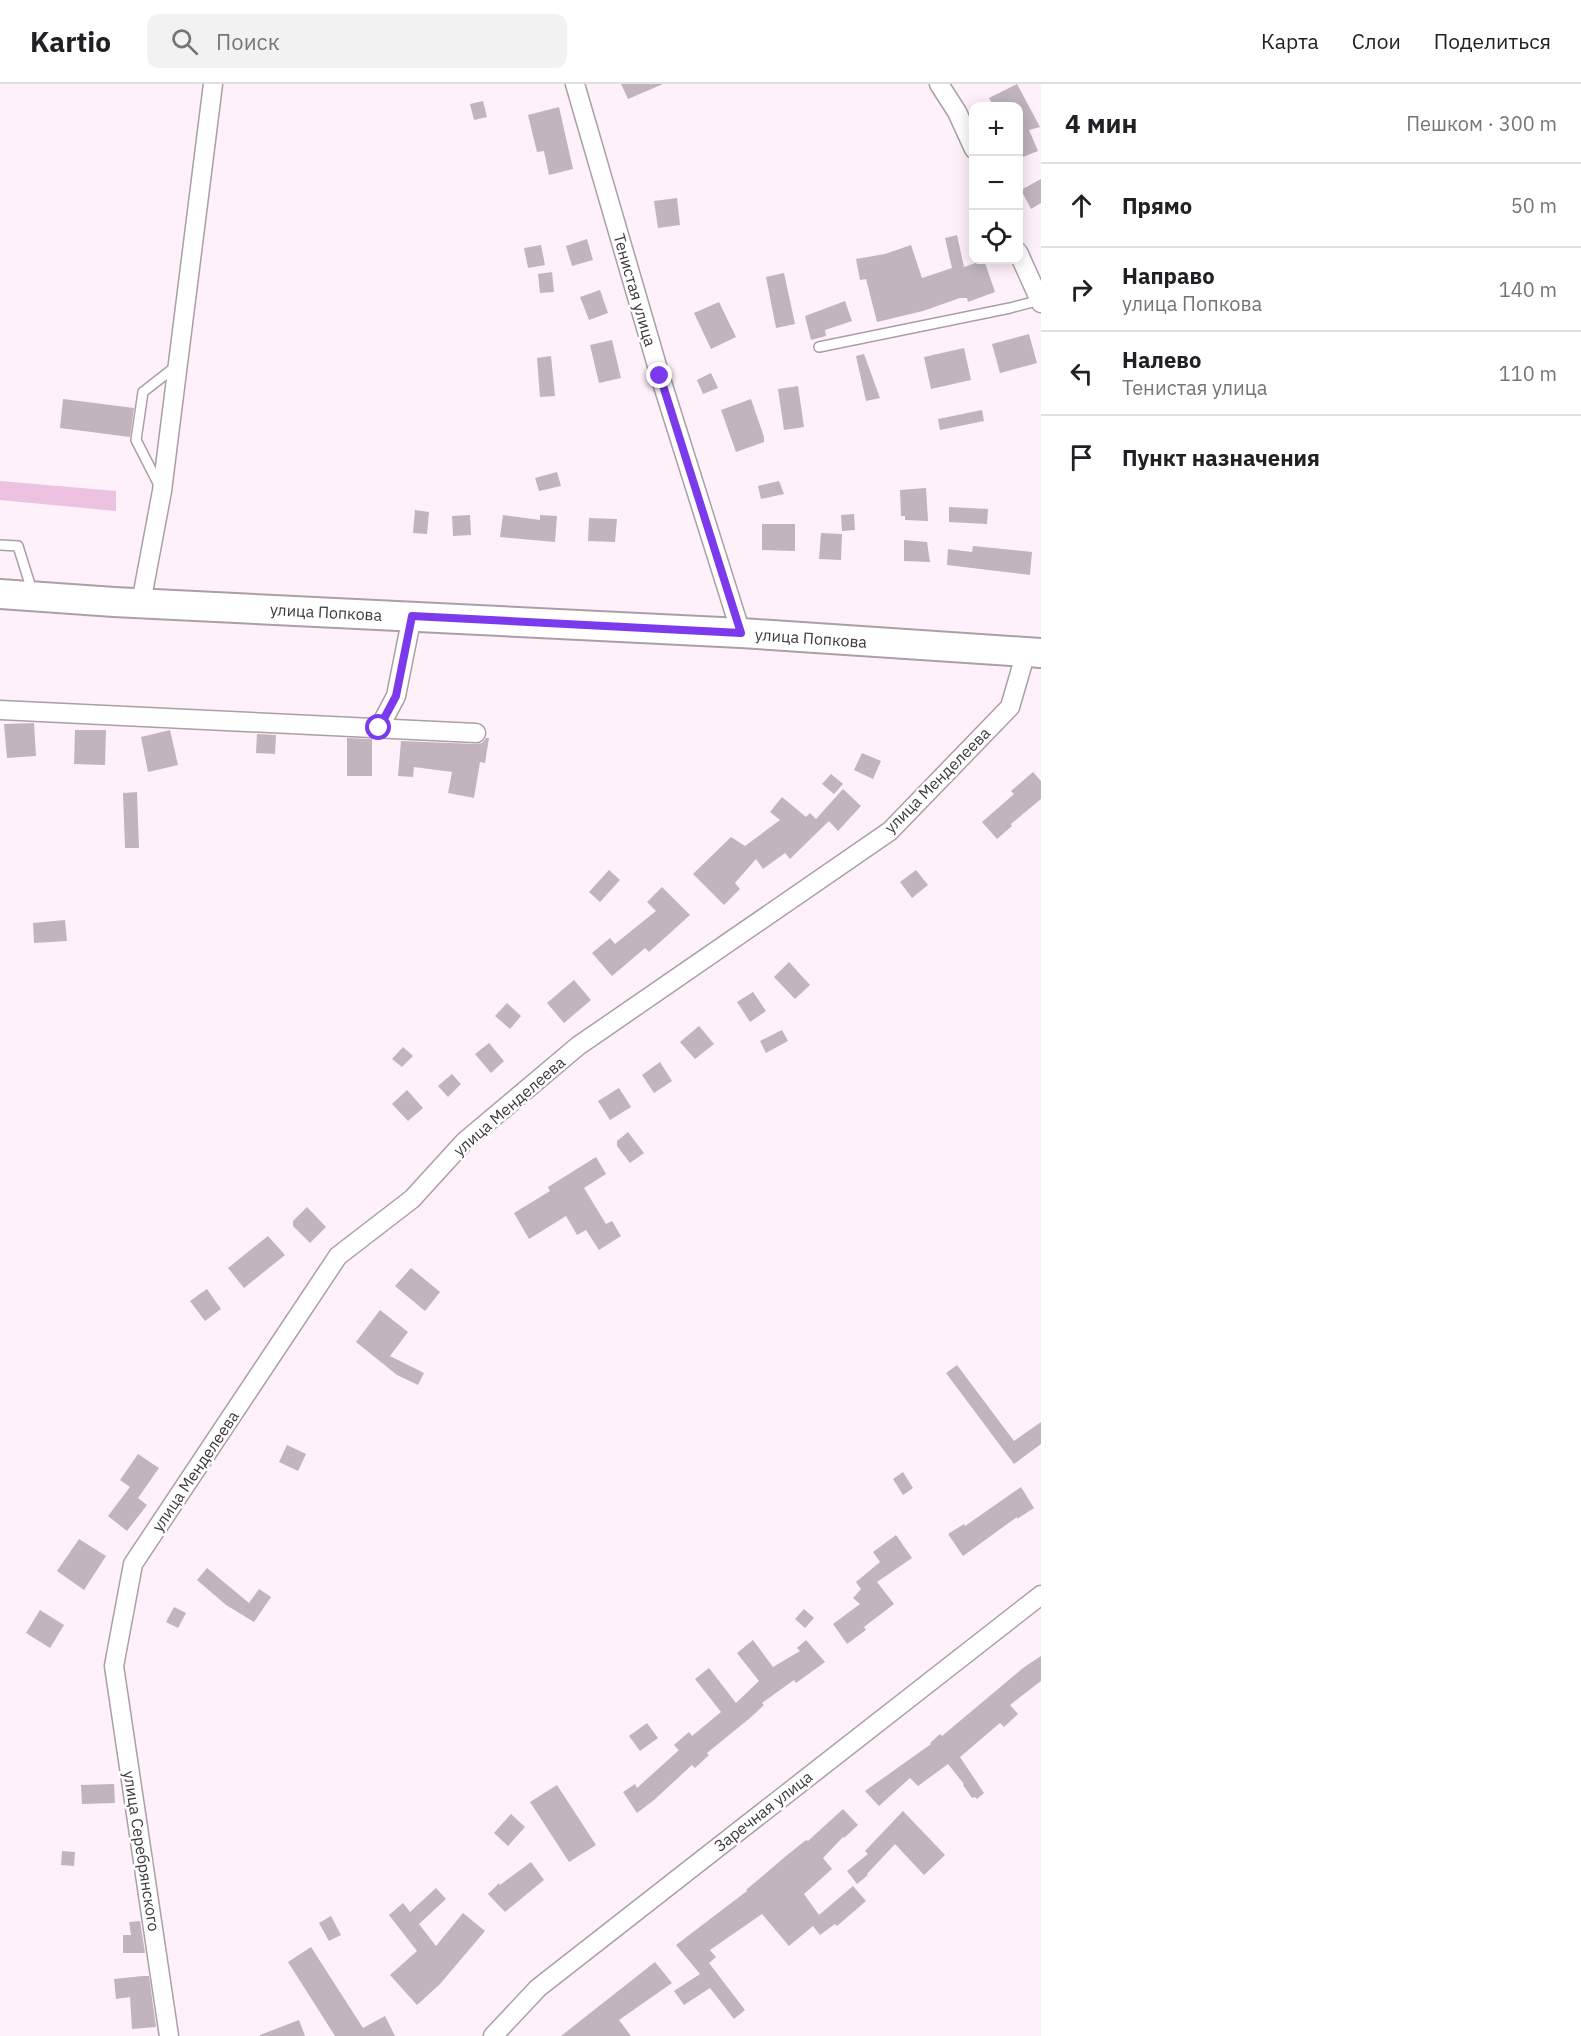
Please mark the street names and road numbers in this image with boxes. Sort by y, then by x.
street label: Тенистая улица [609,231,661,349]
street label: улица Попкова [269,599,383,625]
street label: улица Попкова [754,624,868,652]
street label: улица Менделеева [880,723,994,837]
street label: улица Менделеева [449,1052,569,1160]
street label: улица Менделеева [147,1406,243,1535]
street label: Заречная улица [710,1766,817,1856]
street label: улица Серебрянского [119,1769,165,1933]

